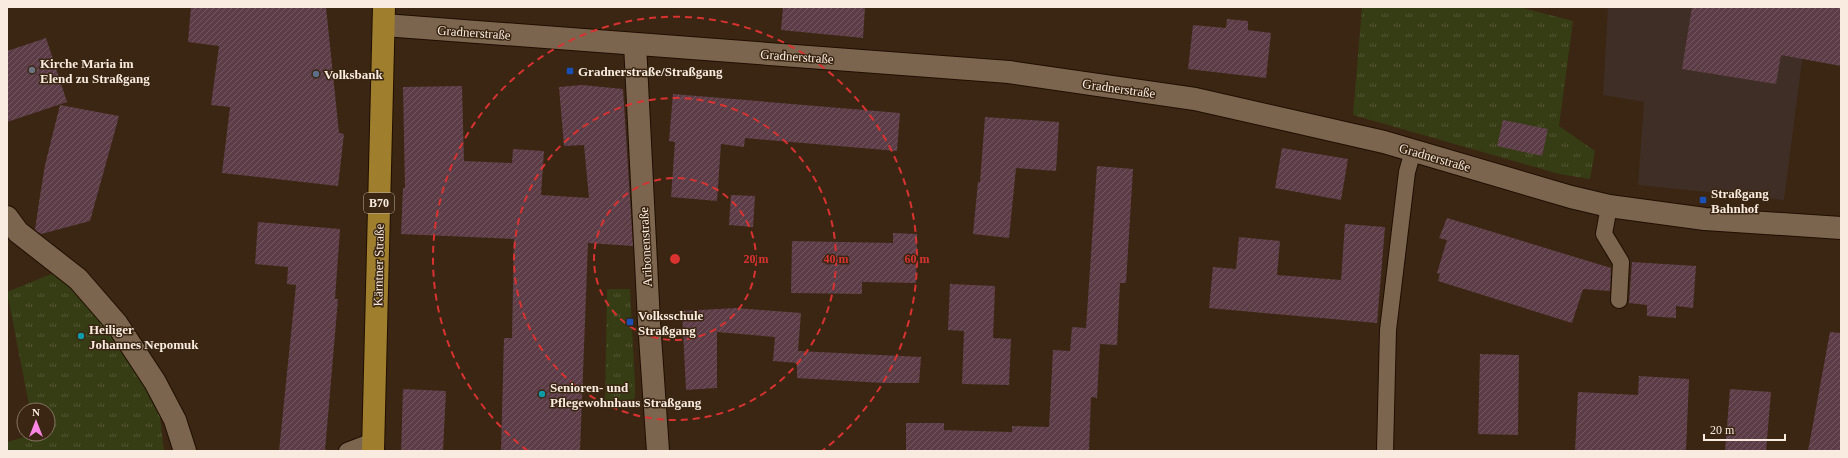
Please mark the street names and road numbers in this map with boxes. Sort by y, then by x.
street label: Gradnerstraße [437,22,511,43]
street label: Gradnerstraße [760,46,834,67]
street label: Gradnerstraße [1081,76,1157,101]
street label: Gradnerstraße [1397,140,1473,175]
road number: B70 [364,193,394,213]
street label: Aribonenstraße [636,206,655,287]
street label: Kärntner Straße [370,223,387,306]

